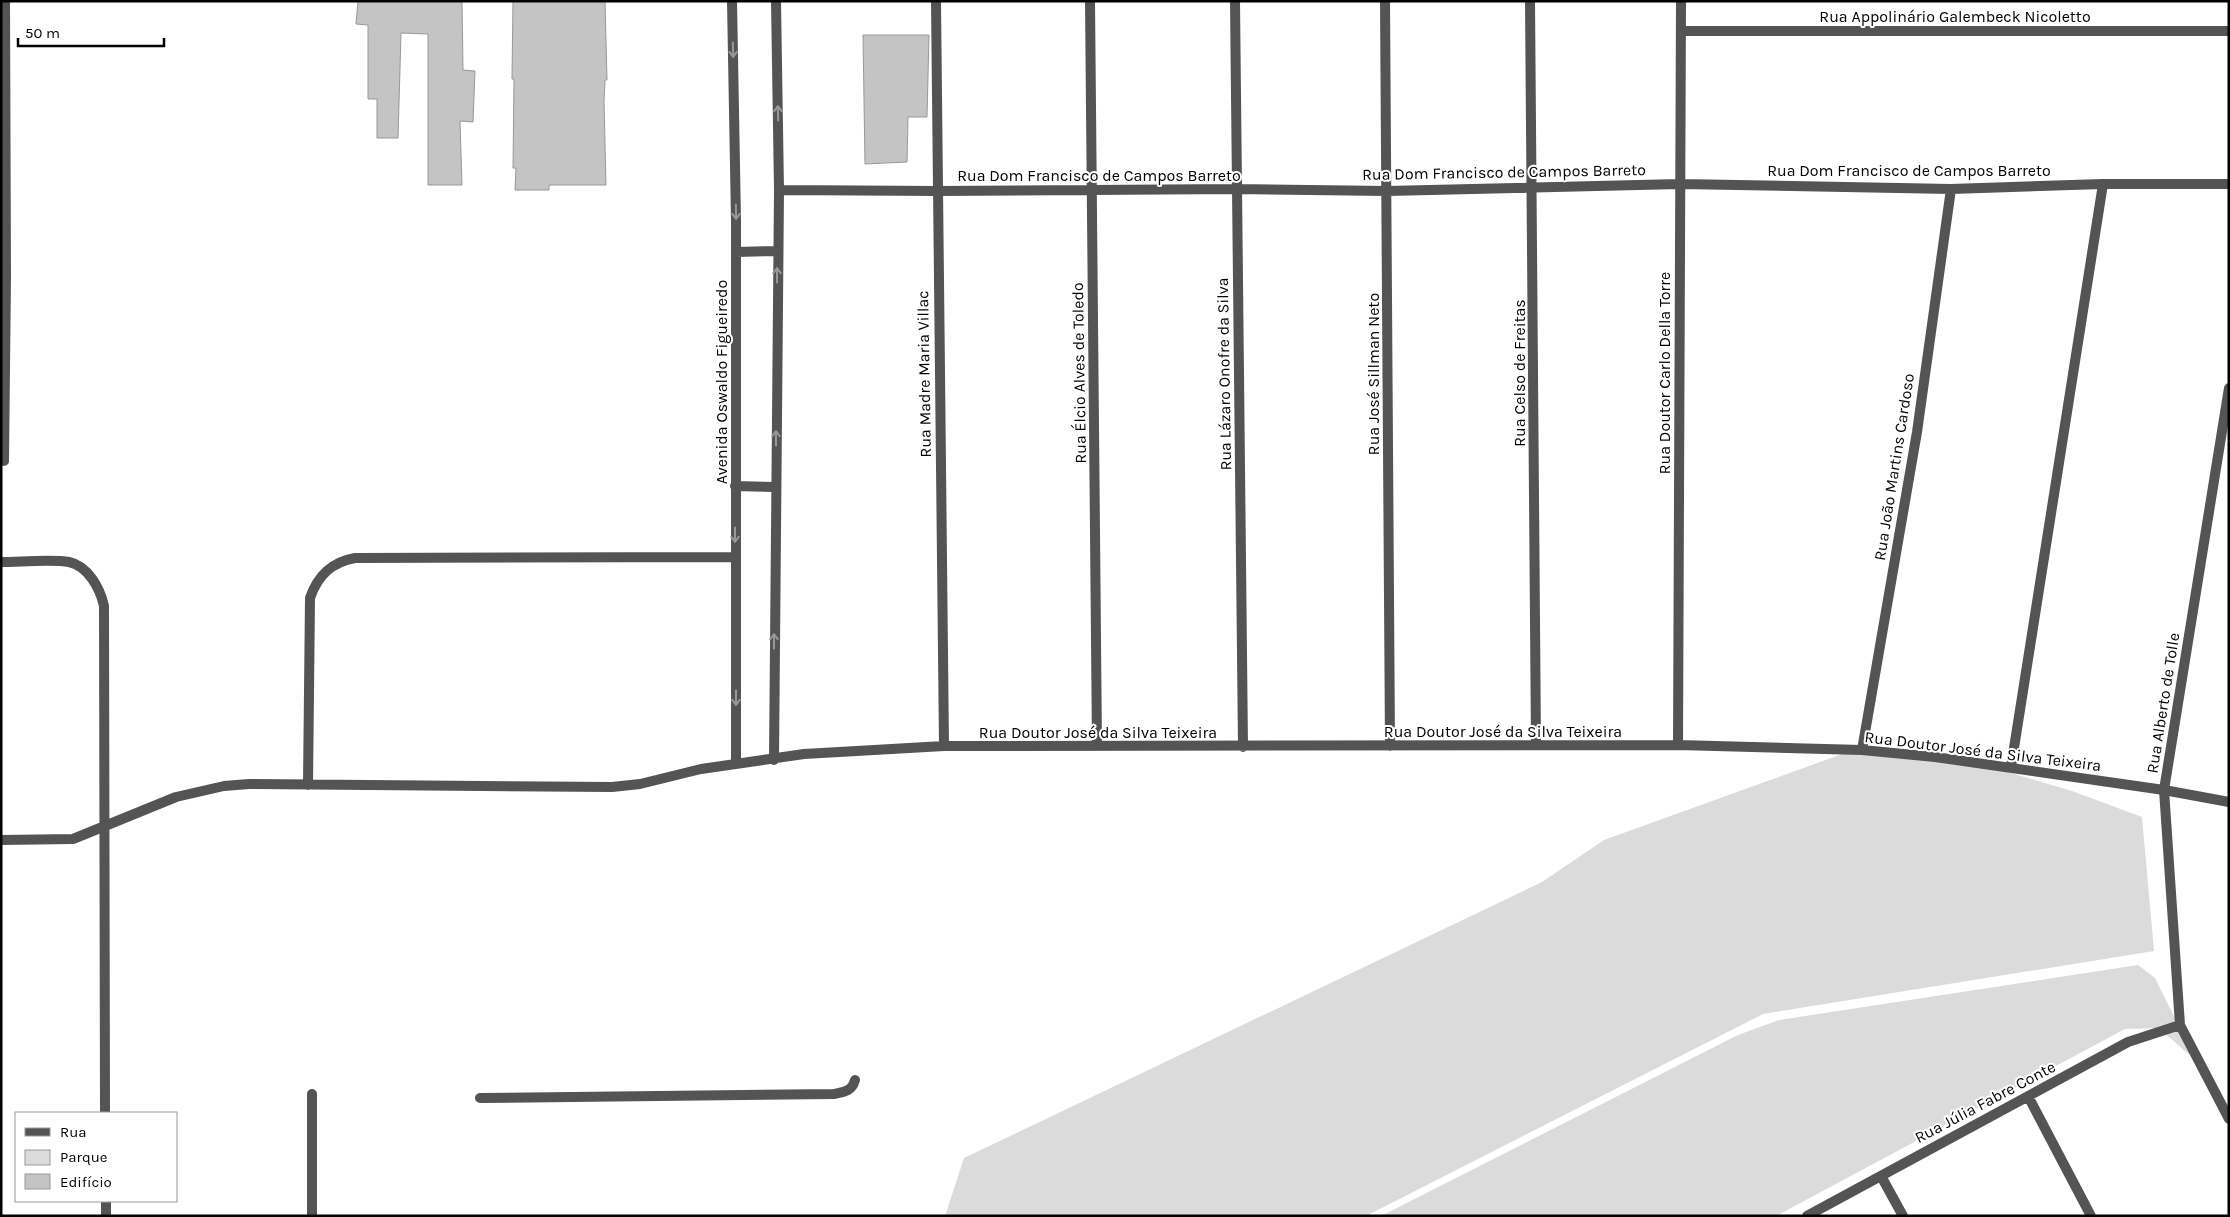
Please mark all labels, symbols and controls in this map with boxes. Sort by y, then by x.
street label: Rua Appolinário Galembeck Nicoletto [1819,7,2091,26]
scale bar [18,15,164,47]
text: 50 m [25,24,60,42]
one-way arrow [728,42,738,58]
one-way arrow [773,105,782,121]
street label: Rua Dom Francisco de Campos Barreto [1362,160,1646,184]
street label: Rua Dom Francisco de Campos Barreto [1767,161,2051,180]
street label: Rua Dom Francisco de Campos Barreto [957,166,1241,185]
one-way arrow [731,204,741,220]
one-way arrow [772,268,782,284]
street label: Rua Doutor Carlo Della Torre [1655,272,1674,474]
street label: Rua Lázaro Onofre da Silva [1213,277,1235,471]
street label: Avenida Oswaldo Figueiredo [712,280,731,484]
street label: Rua Élcio Alves de Toledo [1068,282,1090,464]
street label: Rua Madre Maria Villac [913,290,935,458]
street label: Rua José Sillman Neto [1364,293,1383,455]
street label: Rua Celso de Freitas [1510,299,1529,447]
street label: Rua João Martins Cardoso [1870,372,1918,562]
one-way arrow [771,430,781,446]
one-way arrow [730,526,740,543]
street label: Rua Alberto de Tolle [2143,631,2183,775]
one-way arrow [769,634,779,650]
one-way arrow [731,689,741,705]
street label: Rua Doutor José da Silva Teixeira [1384,722,1622,741]
street label: Rua Doutor José da Silva Teixeira [979,723,1217,742]
street label: Rua Doutor José da Silva Teixeira [1864,727,2102,775]
street label: Rua Júlia Fabre Conte [1911,1057,2059,1147]
legend [15,1112,178,1202]
text: Rua [60,1123,87,1141]
text: Parque [60,1148,108,1166]
text: Edifício [60,1173,112,1191]

